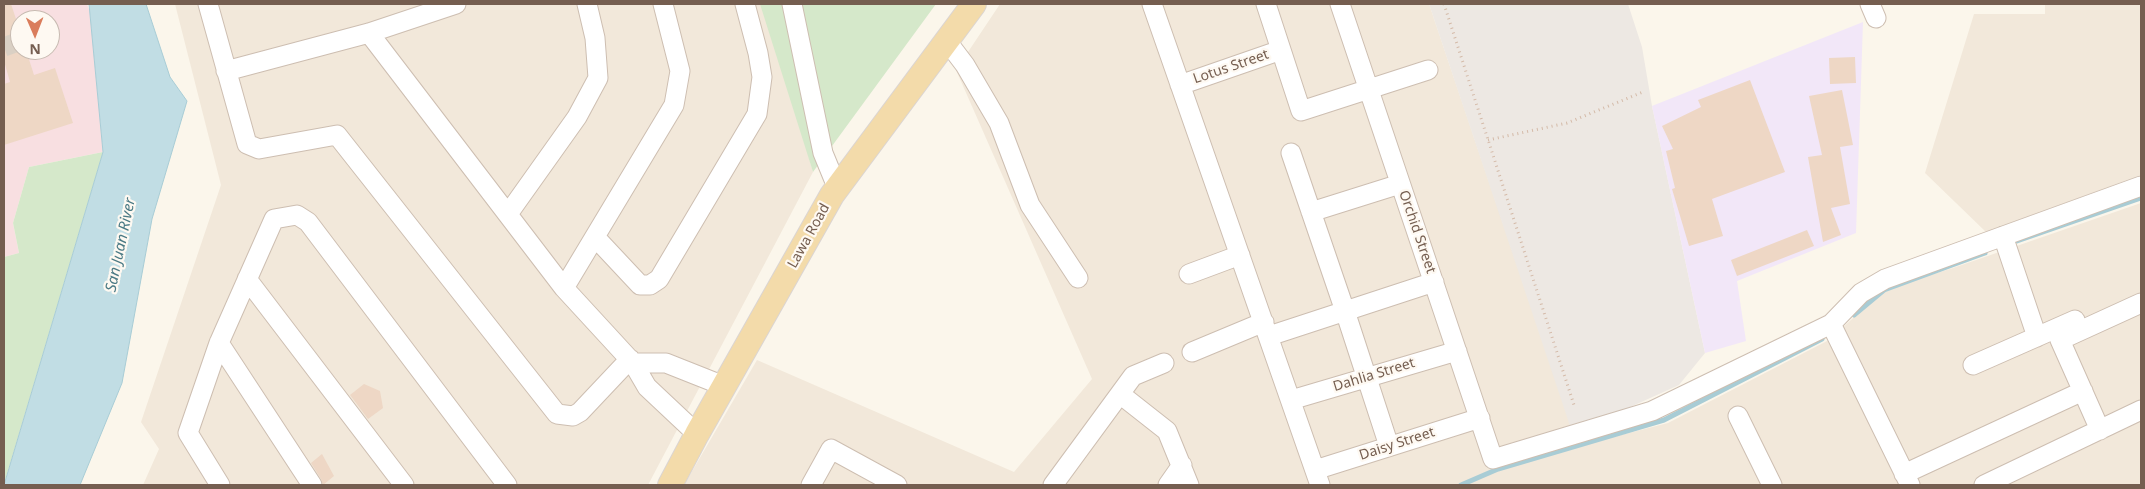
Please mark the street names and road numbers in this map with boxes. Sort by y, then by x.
street label: Lotus Street [1191,46,1271,88]
street label: Orchid Street [1395,188,1439,276]
street label: Lawa Road [784,201,834,271]
street label: Dahlia Street [1331,355,1417,395]
street label: Daisy Street [1357,424,1437,464]

